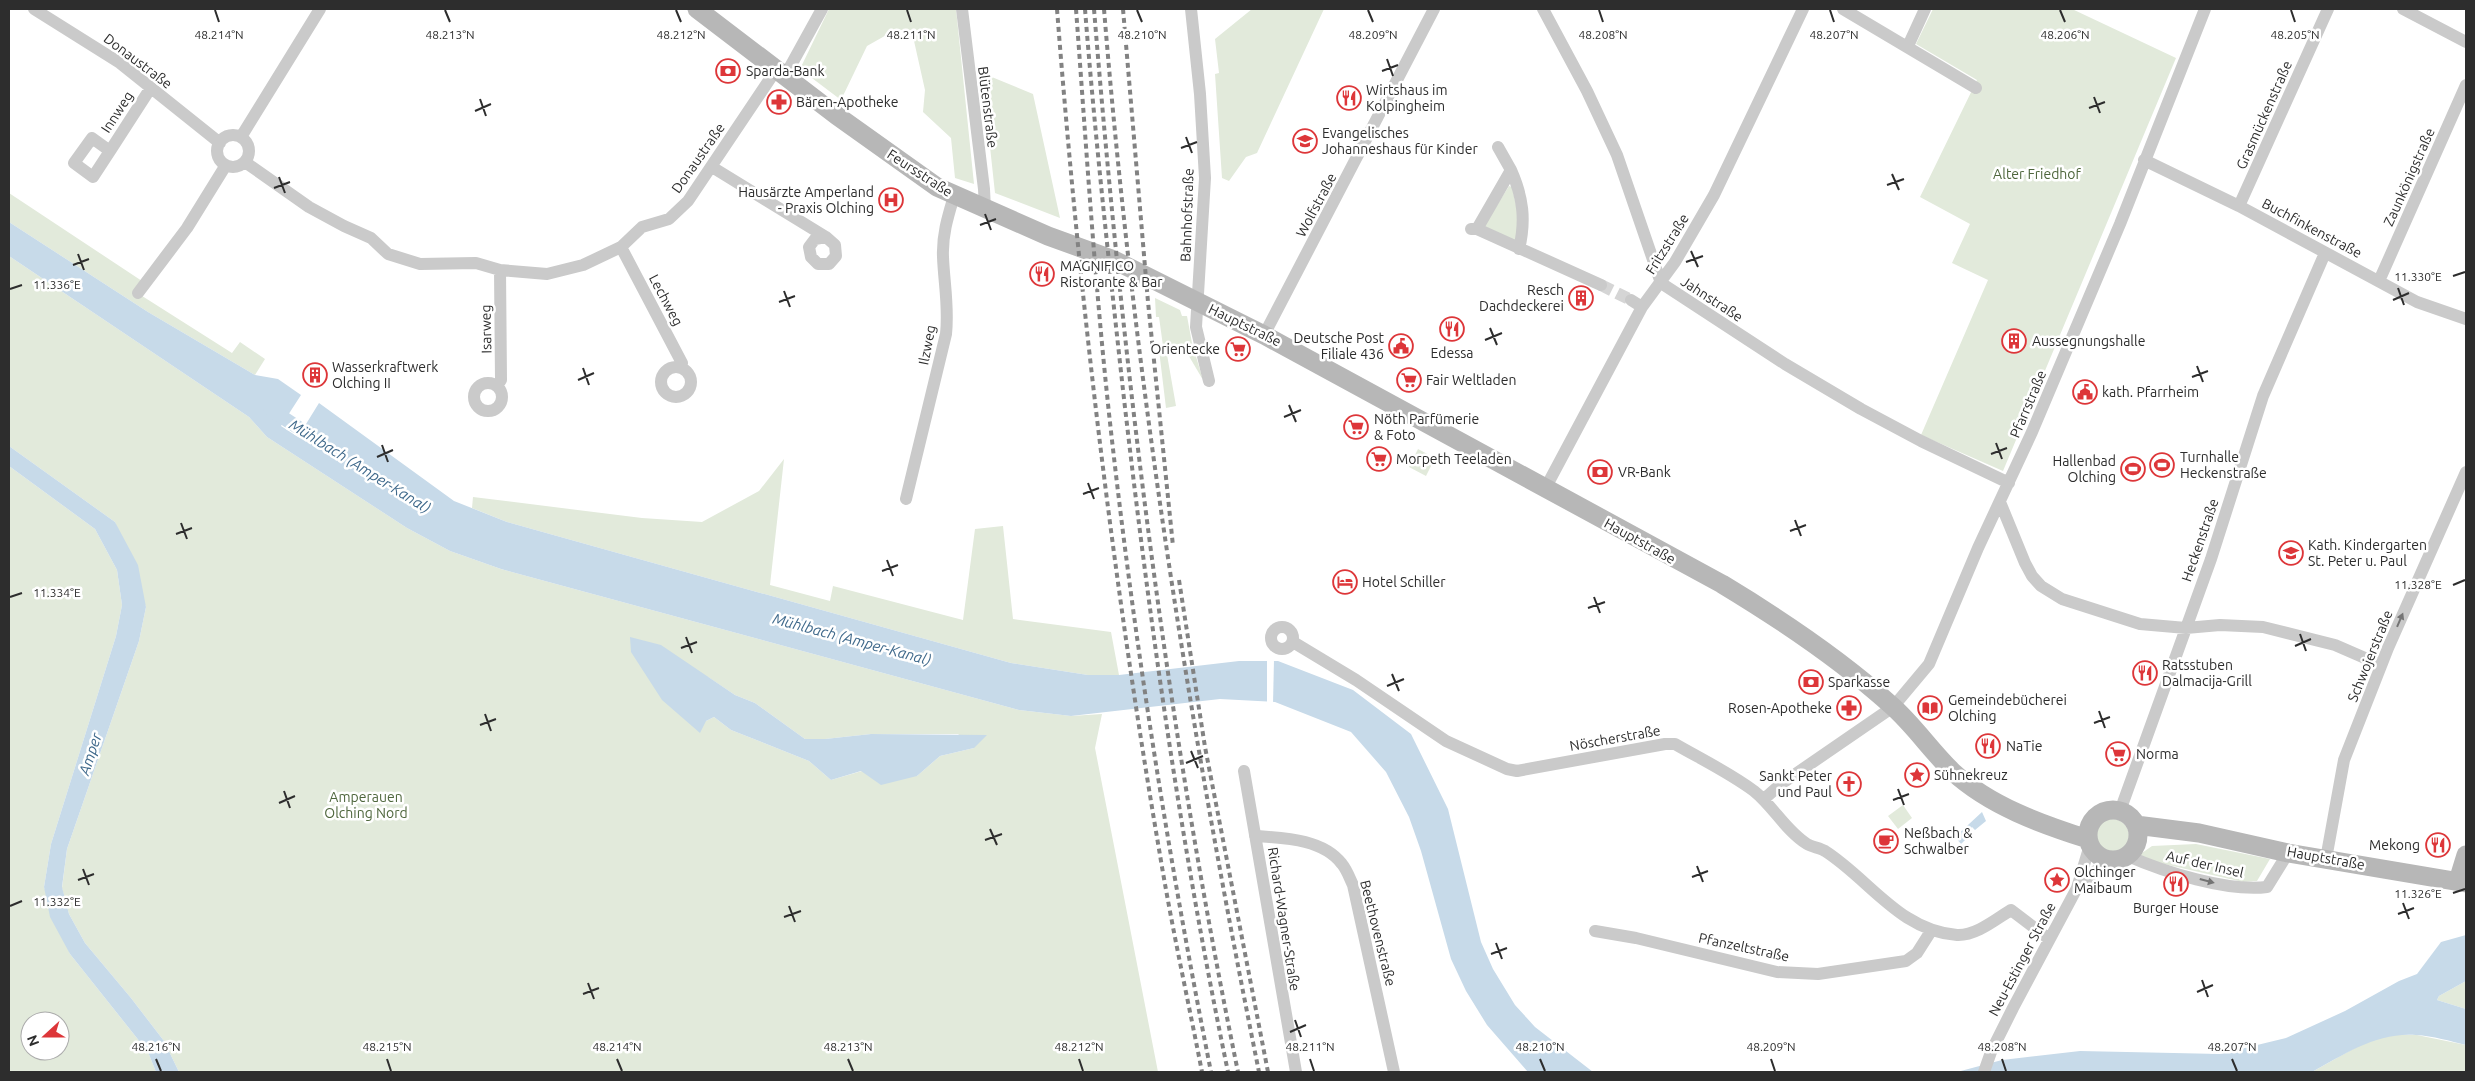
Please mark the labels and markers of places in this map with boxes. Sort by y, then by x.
bank icon: Sparda-Bank [715,58,741,84]
place label: Sparda-Bank [746,63,825,79]
place label: Wirtshaus im Kolpingheim [1366,82,1447,114]
restaurant icon: Wirtshaus im Kolpingheim [1336,85,1362,111]
pharmacy icon: Bären-Apotheke [766,89,792,115]
place label: Bären-Apotheke [796,94,898,110]
place label: Evangelisches Johanneshaus für Kinder [1322,125,1478,157]
school or university icon: Evangelisches Johanneshaus für Kinder [1292,128,1318,154]
place label: Hausärzte Amperland - Praxis Olching [738,184,874,216]
hospital icon: Hausärzte Amperland - Praxis Olching [878,187,904,213]
place label: MAGNIFICO Ristorante & Bar [1060,258,1163,290]
restaurant icon: MAGNIFICO Ristorante & Bar [1029,261,1055,287]
place label: Resch Dachdeckerei [1479,282,1564,314]
building icon: Resch Dachdeckerei [1568,285,1594,311]
restaurant icon: Edessa [1439,316,1465,342]
building icon: Aussegnungshalle [2001,328,2027,354]
place label: Deutsche Post Filiale 436 [1293,330,1384,362]
public building icon: Deutsche Post Filiale 436 [1388,333,1414,359]
place label: Aussegnungshalle [2032,333,2145,349]
supermarket icon: Orientecke [1225,336,1251,362]
place label: Orientecke [1150,341,1220,357]
place label: Edessa [1431,345,1474,361]
place label: Wasserkraftwerk Olching II [332,359,438,391]
building icon: Wasserkraftwerk Olching II [302,362,328,388]
supermarket icon: Fair Weltladen [1396,367,1422,393]
place label: Fair Weltladen [1426,372,1516,388]
public building icon: kath. Pfarrheim [2072,379,2098,405]
place label: kath. Pfarrheim [2102,384,2199,400]
place label: Nöth Parfümerie & Foto [1374,411,1479,443]
supermarket icon: Nöth Parfümerie & Foto [1343,414,1369,440]
supermarket icon: Morpeth Teeladen [1366,446,1392,472]
place label: Turnhalle Heckenstraße [2180,449,2267,481]
place label: Morpeth Teeladen [1396,451,1512,467]
sports icon: Turnhalle Heckenstraße [2149,452,2175,478]
place label: Hallenbad Olching [2052,453,2116,485]
sports icon: Hallenbad Olching [2120,456,2146,482]
bank icon: VR-Bank [1587,459,1613,485]
place label: VR-Bank [1618,464,1671,480]
place label: Kath. Kindergarten St. Peter u. Paul [2308,537,2427,569]
school or university icon: Kath. Kindergarten St. Peter u. Paul [2278,540,2304,566]
hotel icon: Hotel Schiller [1332,569,1358,595]
place label: Hotel Schiller [1362,574,1446,590]
place label: Ratsstuben Dalmacija-Grill [2162,657,2252,689]
restaurant icon: Ratsstuben Dalmacija-Grill [2132,660,2158,686]
bank icon: Sparkasse [1798,669,1824,695]
place label: Sparkasse [1828,674,1890,690]
place label: Gemeindebücherei Olching [1948,692,2067,724]
pharmacy icon: Rosen-Apotheke [1836,695,1862,721]
library icon: Gemeindebücherei Olching [1917,695,1943,721]
place label: Rosen-Apotheke [1728,700,1832,716]
restaurant icon: NaTie [1975,733,2001,759]
place label: NaTie [2006,738,2042,754]
supermarket icon: Norma [2105,741,2131,767]
place label: Norma [2136,746,2179,762]
place icon: Sühnekreuz [1904,762,1930,788]
place label: Sühnekreuz [1934,767,2008,783]
place label: Sankt Peter und Paul [1759,768,1833,800]
church icon: Sankt Peter und Paul [1836,771,1862,797]
place label: Neßbach & Schwalber [1904,825,1973,857]
cafe icon: Neßbach & Schwalber [1873,828,1899,854]
restaurant icon: Mekong [2425,832,2451,858]
place label: Mekong [2369,837,2420,853]
place label: Olchinger Maibaum [2074,864,2136,896]
place icon: Olchinger Maibaum [2044,867,2070,893]
restaurant icon: Burger House [2163,871,2189,897]
place label: Burger House [2133,900,2219,916]

